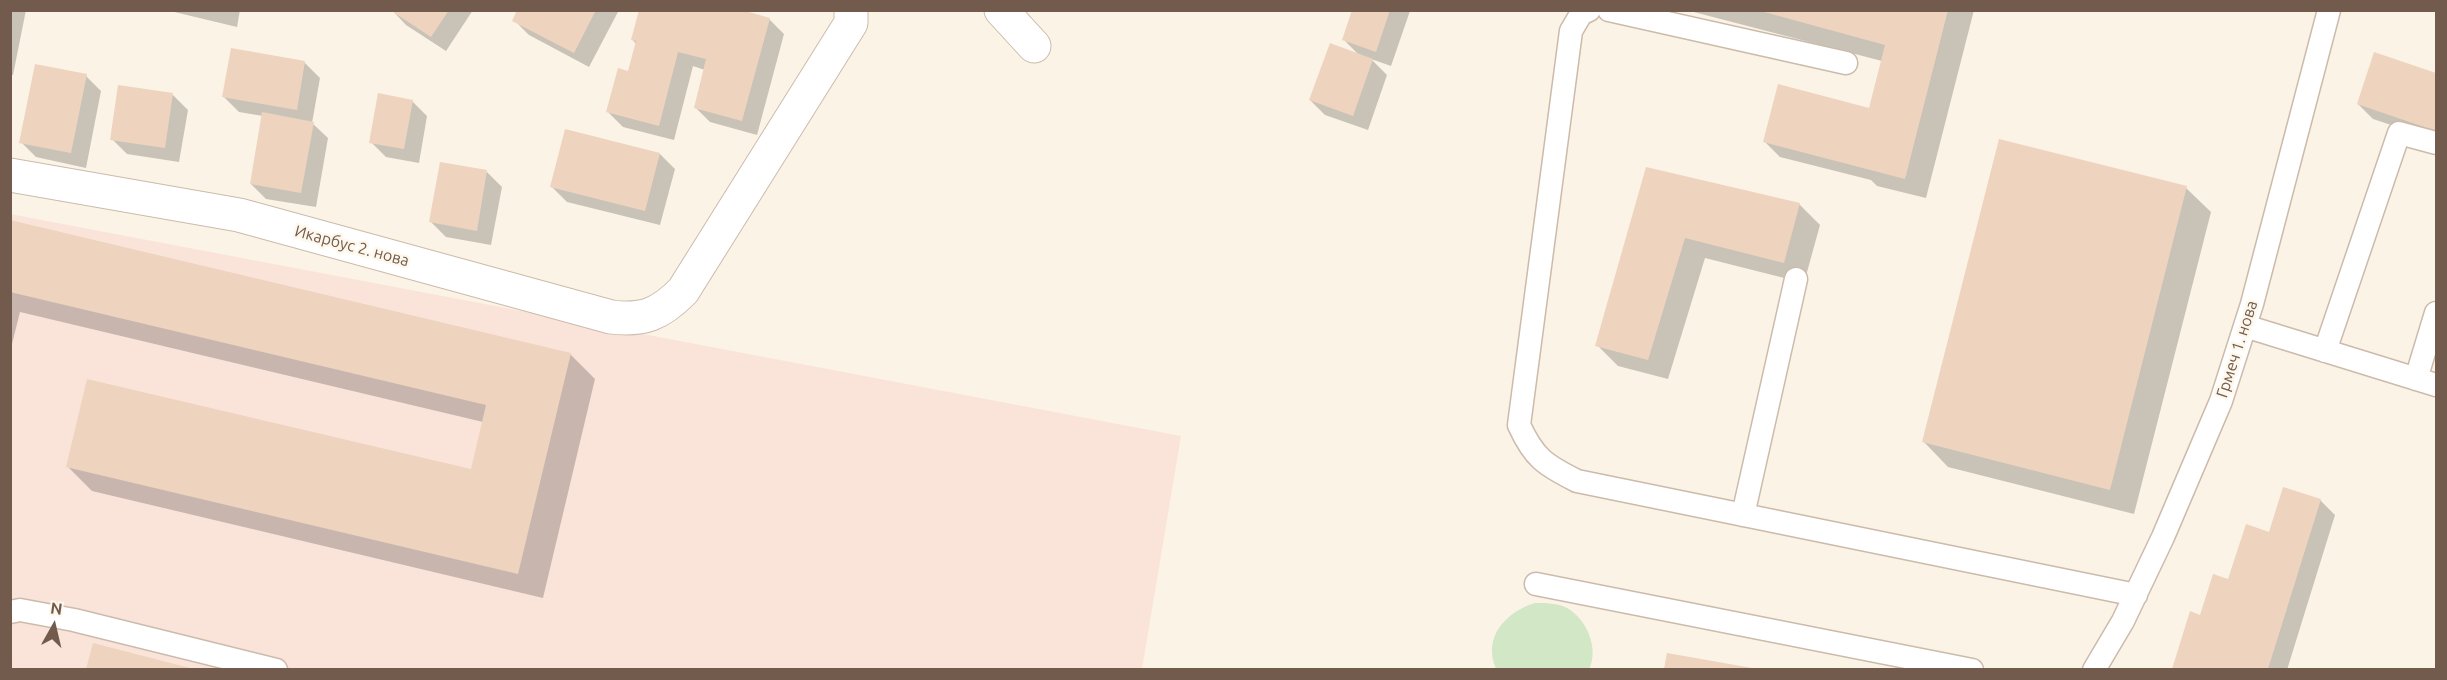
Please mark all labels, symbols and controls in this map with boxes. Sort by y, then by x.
street label: Икарбус 2. нова [293,221,411,271]
street label: Грмеч 1. нова [2212,298,2262,400]
north arrow [24,596,84,656]
text: N [49,598,64,618]

